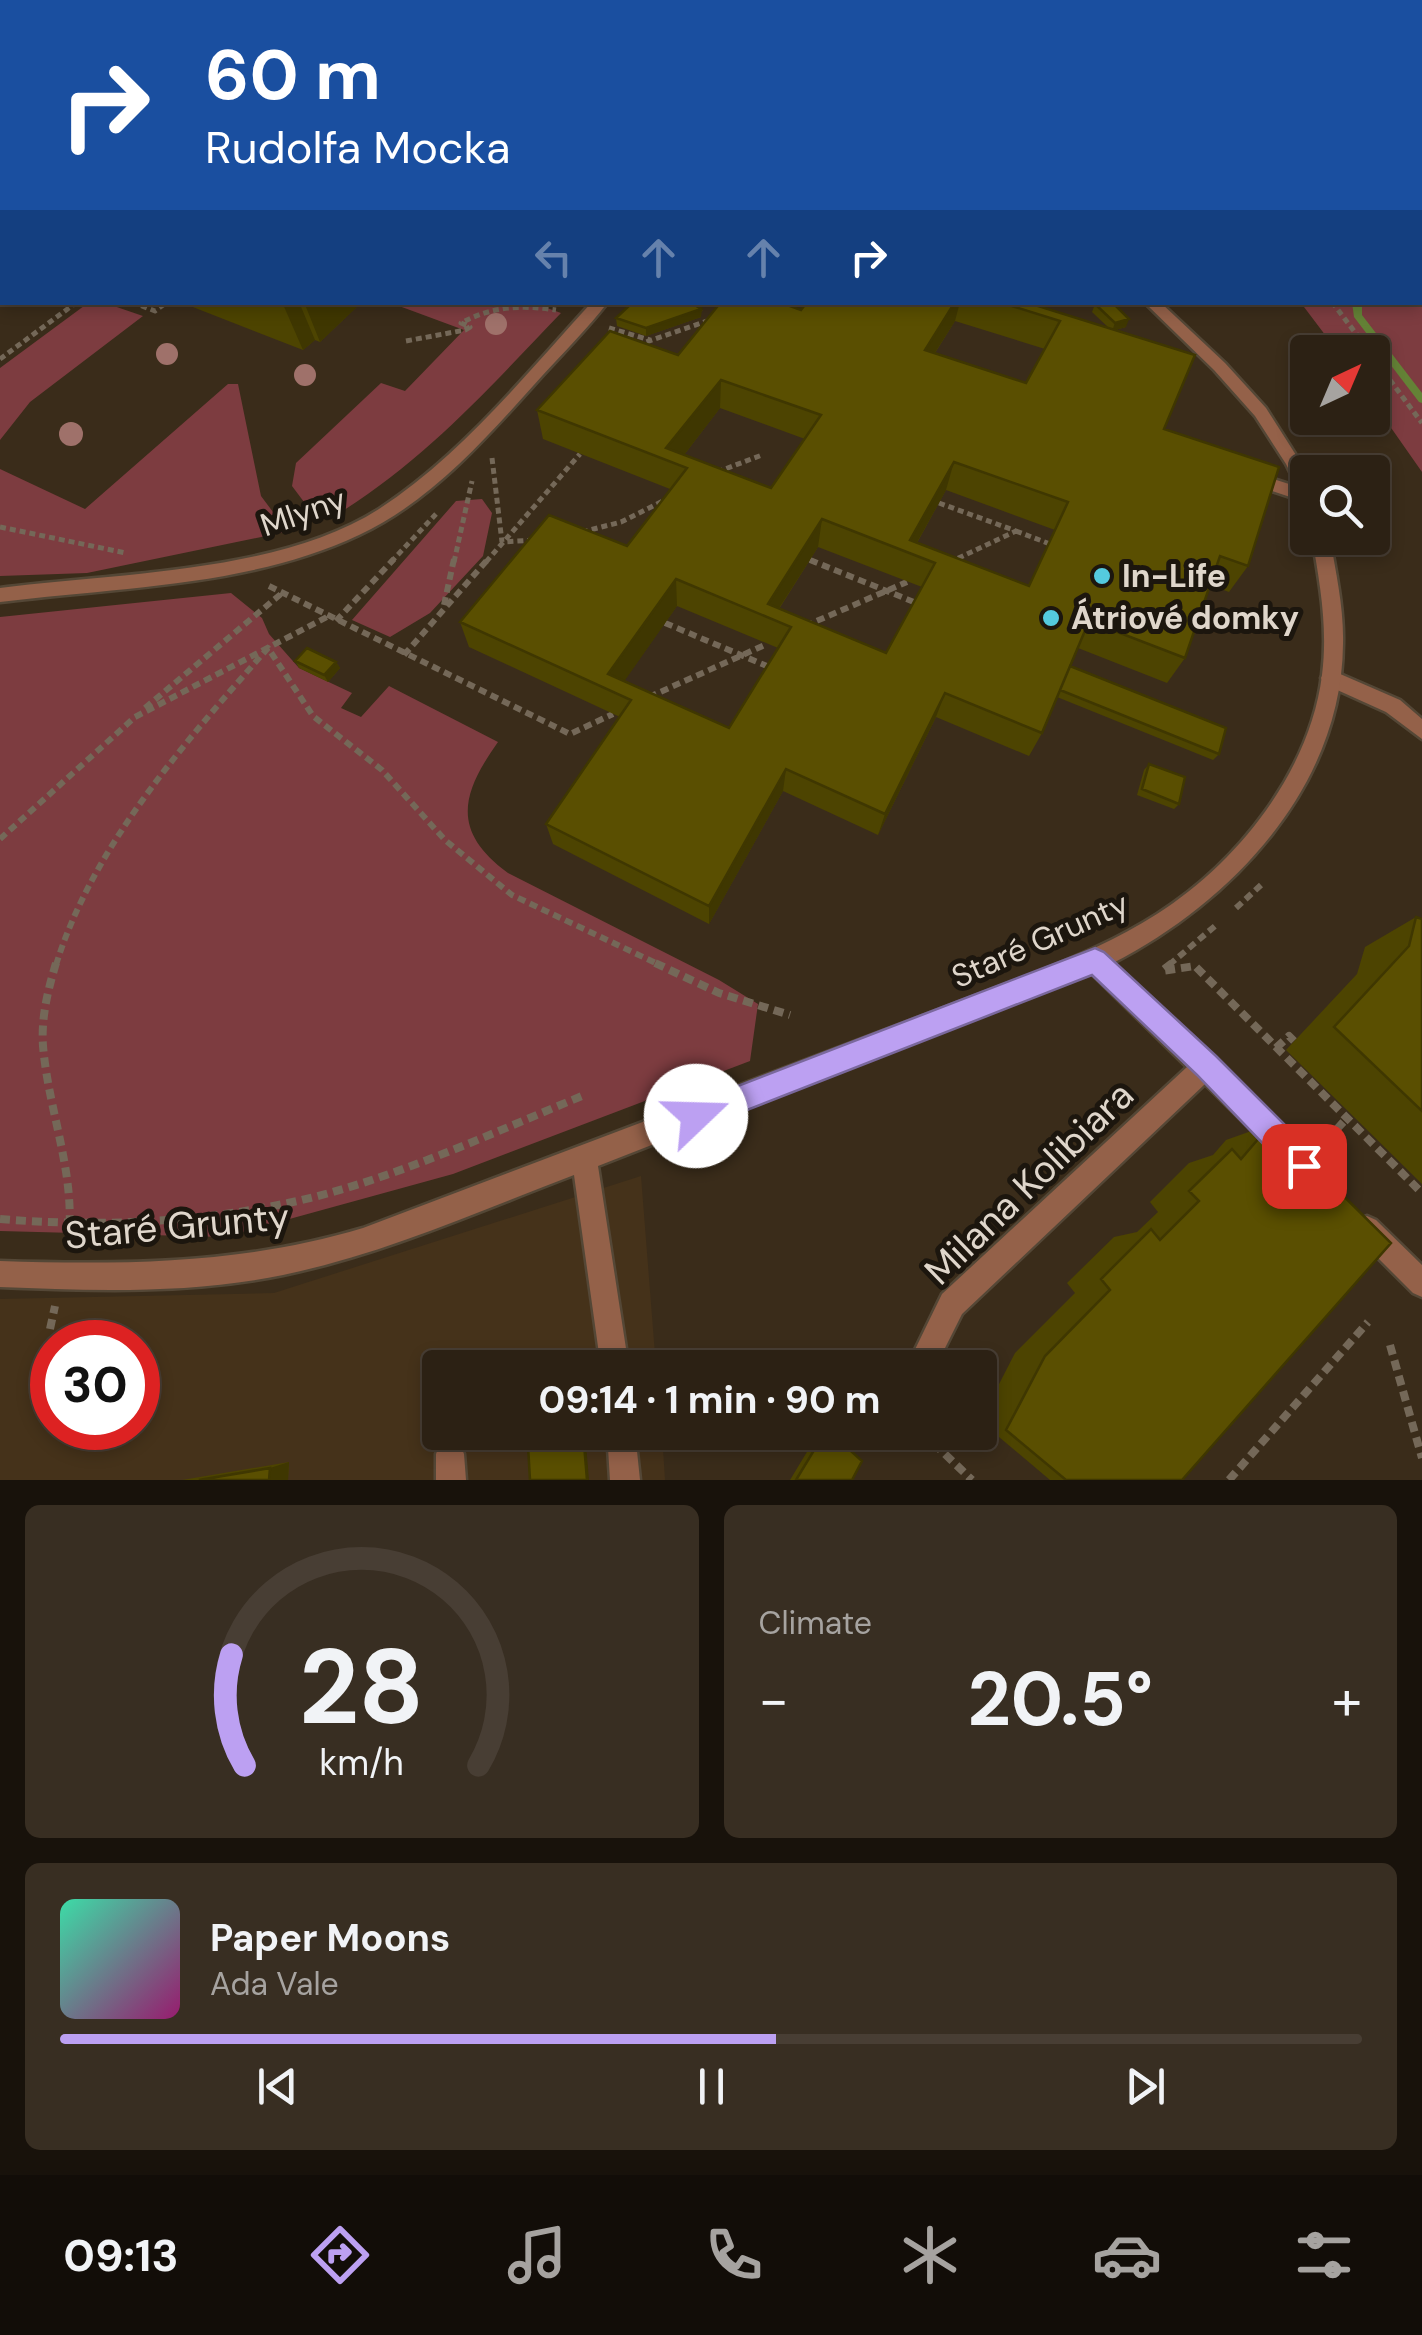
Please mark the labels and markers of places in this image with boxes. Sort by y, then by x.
place label: In-Life [1122,555,1226,597]
marker: In-Life [1091,565,1113,587]
place label: Átriové domky [1071,597,1299,639]
marker: Átriové domky [1040,607,1062,629]
pin [1262,1124,1347,1209]

